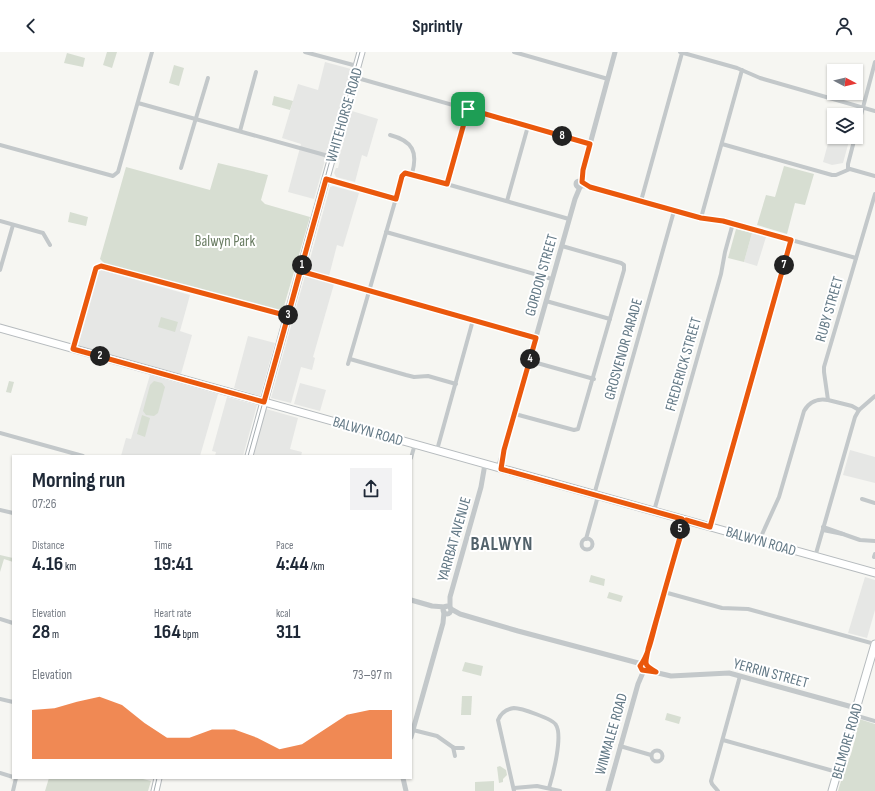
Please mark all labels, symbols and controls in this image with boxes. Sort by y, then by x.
icon: back [20,15,42,37]
icon: person [833,15,855,37]
text: Sprintly [412,16,463,37]
north arrow [827,64,863,100]
map controls [827,64,863,144]
street label: WHITEHORSE ROAD [322,66,367,165]
pin [451,92,485,126]
icon: arrive [457,98,479,120]
button: layers [827,108,863,144]
pin: 8 [552,126,572,146]
text: 8 [559,129,565,142]
park label: Balwyn Park [195,232,255,251]
street label: GORDON STREET [521,232,562,318]
pin: 1 [292,255,312,275]
pin: 7 [774,255,794,275]
text: 1 [300,258,304,271]
text: 7 [782,258,786,271]
street label: RUBY STREET [811,274,848,344]
street label: GROSVENOR PARADE [600,296,647,402]
pin: 3 [278,305,298,325]
text: 3 [286,308,290,321]
street label: FREDERICK STREET [661,315,706,413]
pin: 2 [90,346,110,366]
text: 2 [98,349,102,362]
pin: 4 [520,349,540,369]
text: 4 [527,352,533,365]
street label: BALWYN ROAD [331,412,405,451]
text: Morning run [32,467,125,494]
button: share [350,468,392,510]
street label: YARRBAT AVENUE [433,495,476,584]
text: 07:26 [32,496,56,512]
pin: 5 [670,519,690,539]
text: 5 [678,522,682,535]
street label: BALWYN ROAD [724,522,798,561]
district label: BALWYN [471,533,533,556]
text: Distance [32,539,64,552]
text: Time [154,539,172,552]
text: Pace [276,539,294,552]
text: 4.16 [32,552,63,576]
text: 19:41 [154,552,193,576]
text: 4:44 [276,552,308,576]
text: km [63,560,76,573]
text: /km [308,560,325,573]
text: Elevation [32,607,66,620]
text: Heart rate [154,607,192,620]
text: kcal [276,607,291,620]
text: 28 [32,620,50,644]
text: 164 [154,620,181,644]
text: 311 [276,620,301,644]
text: m [50,628,59,641]
text: bpm [181,628,199,641]
street label: YERRIN STREET [731,654,811,693]
text: Elevation [32,667,72,683]
text: 73–97 m [353,667,392,683]
street label: WINMALEE ROAD [591,691,632,777]
street label: BELMORE ROAD [828,701,867,781]

